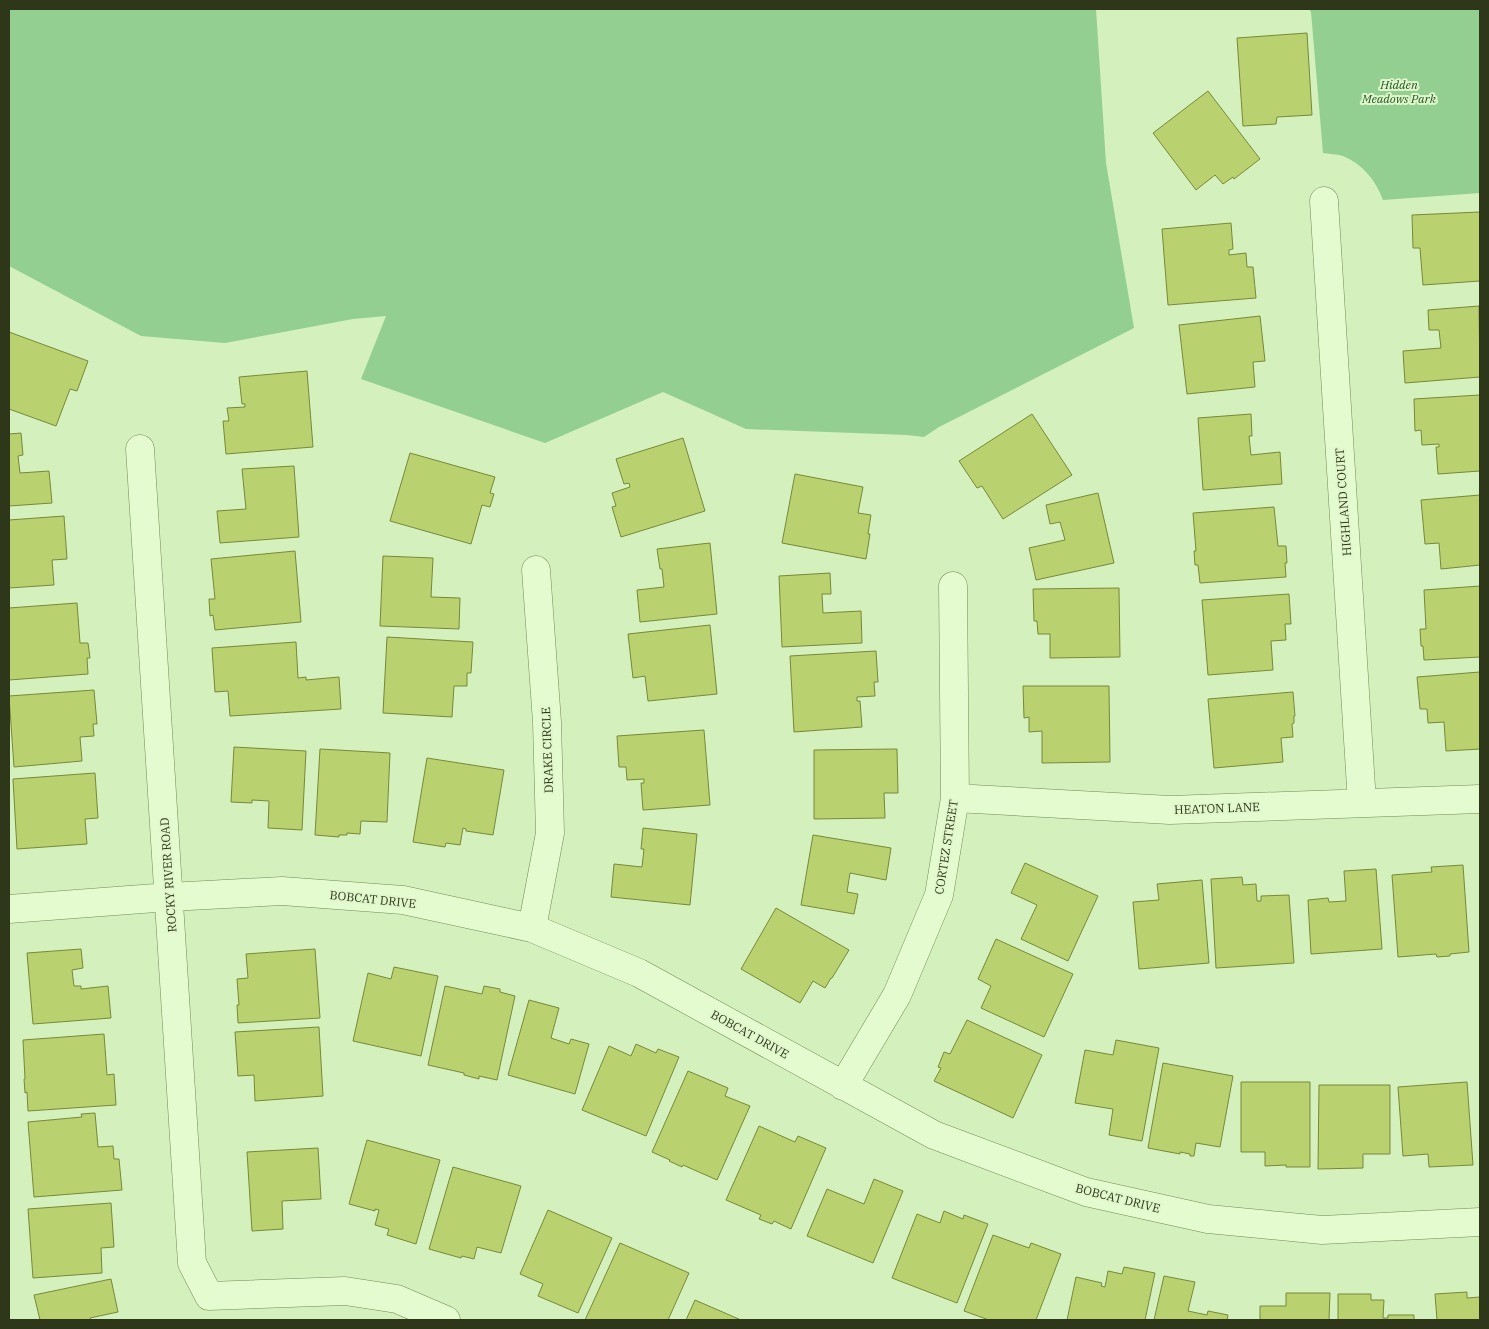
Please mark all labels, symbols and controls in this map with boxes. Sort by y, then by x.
park label: Hidden Meadows Park [1361,77,1437,106]
street label: HIGHLAND COURT [1332,447,1354,557]
street label: DRAKE CIRCLE [538,707,556,793]
street label: CORTEZ STREET [931,798,961,896]
street label: HEATON LANE [1174,799,1260,817]
street label: ROCKY RIVER ROAD [157,817,179,933]
street label: BOBCAT DRIVE [329,887,417,911]
street label: BOBCAT DRIVE [708,1006,792,1062]
street label: BOBCAT DRIVE [1074,1180,1162,1216]

